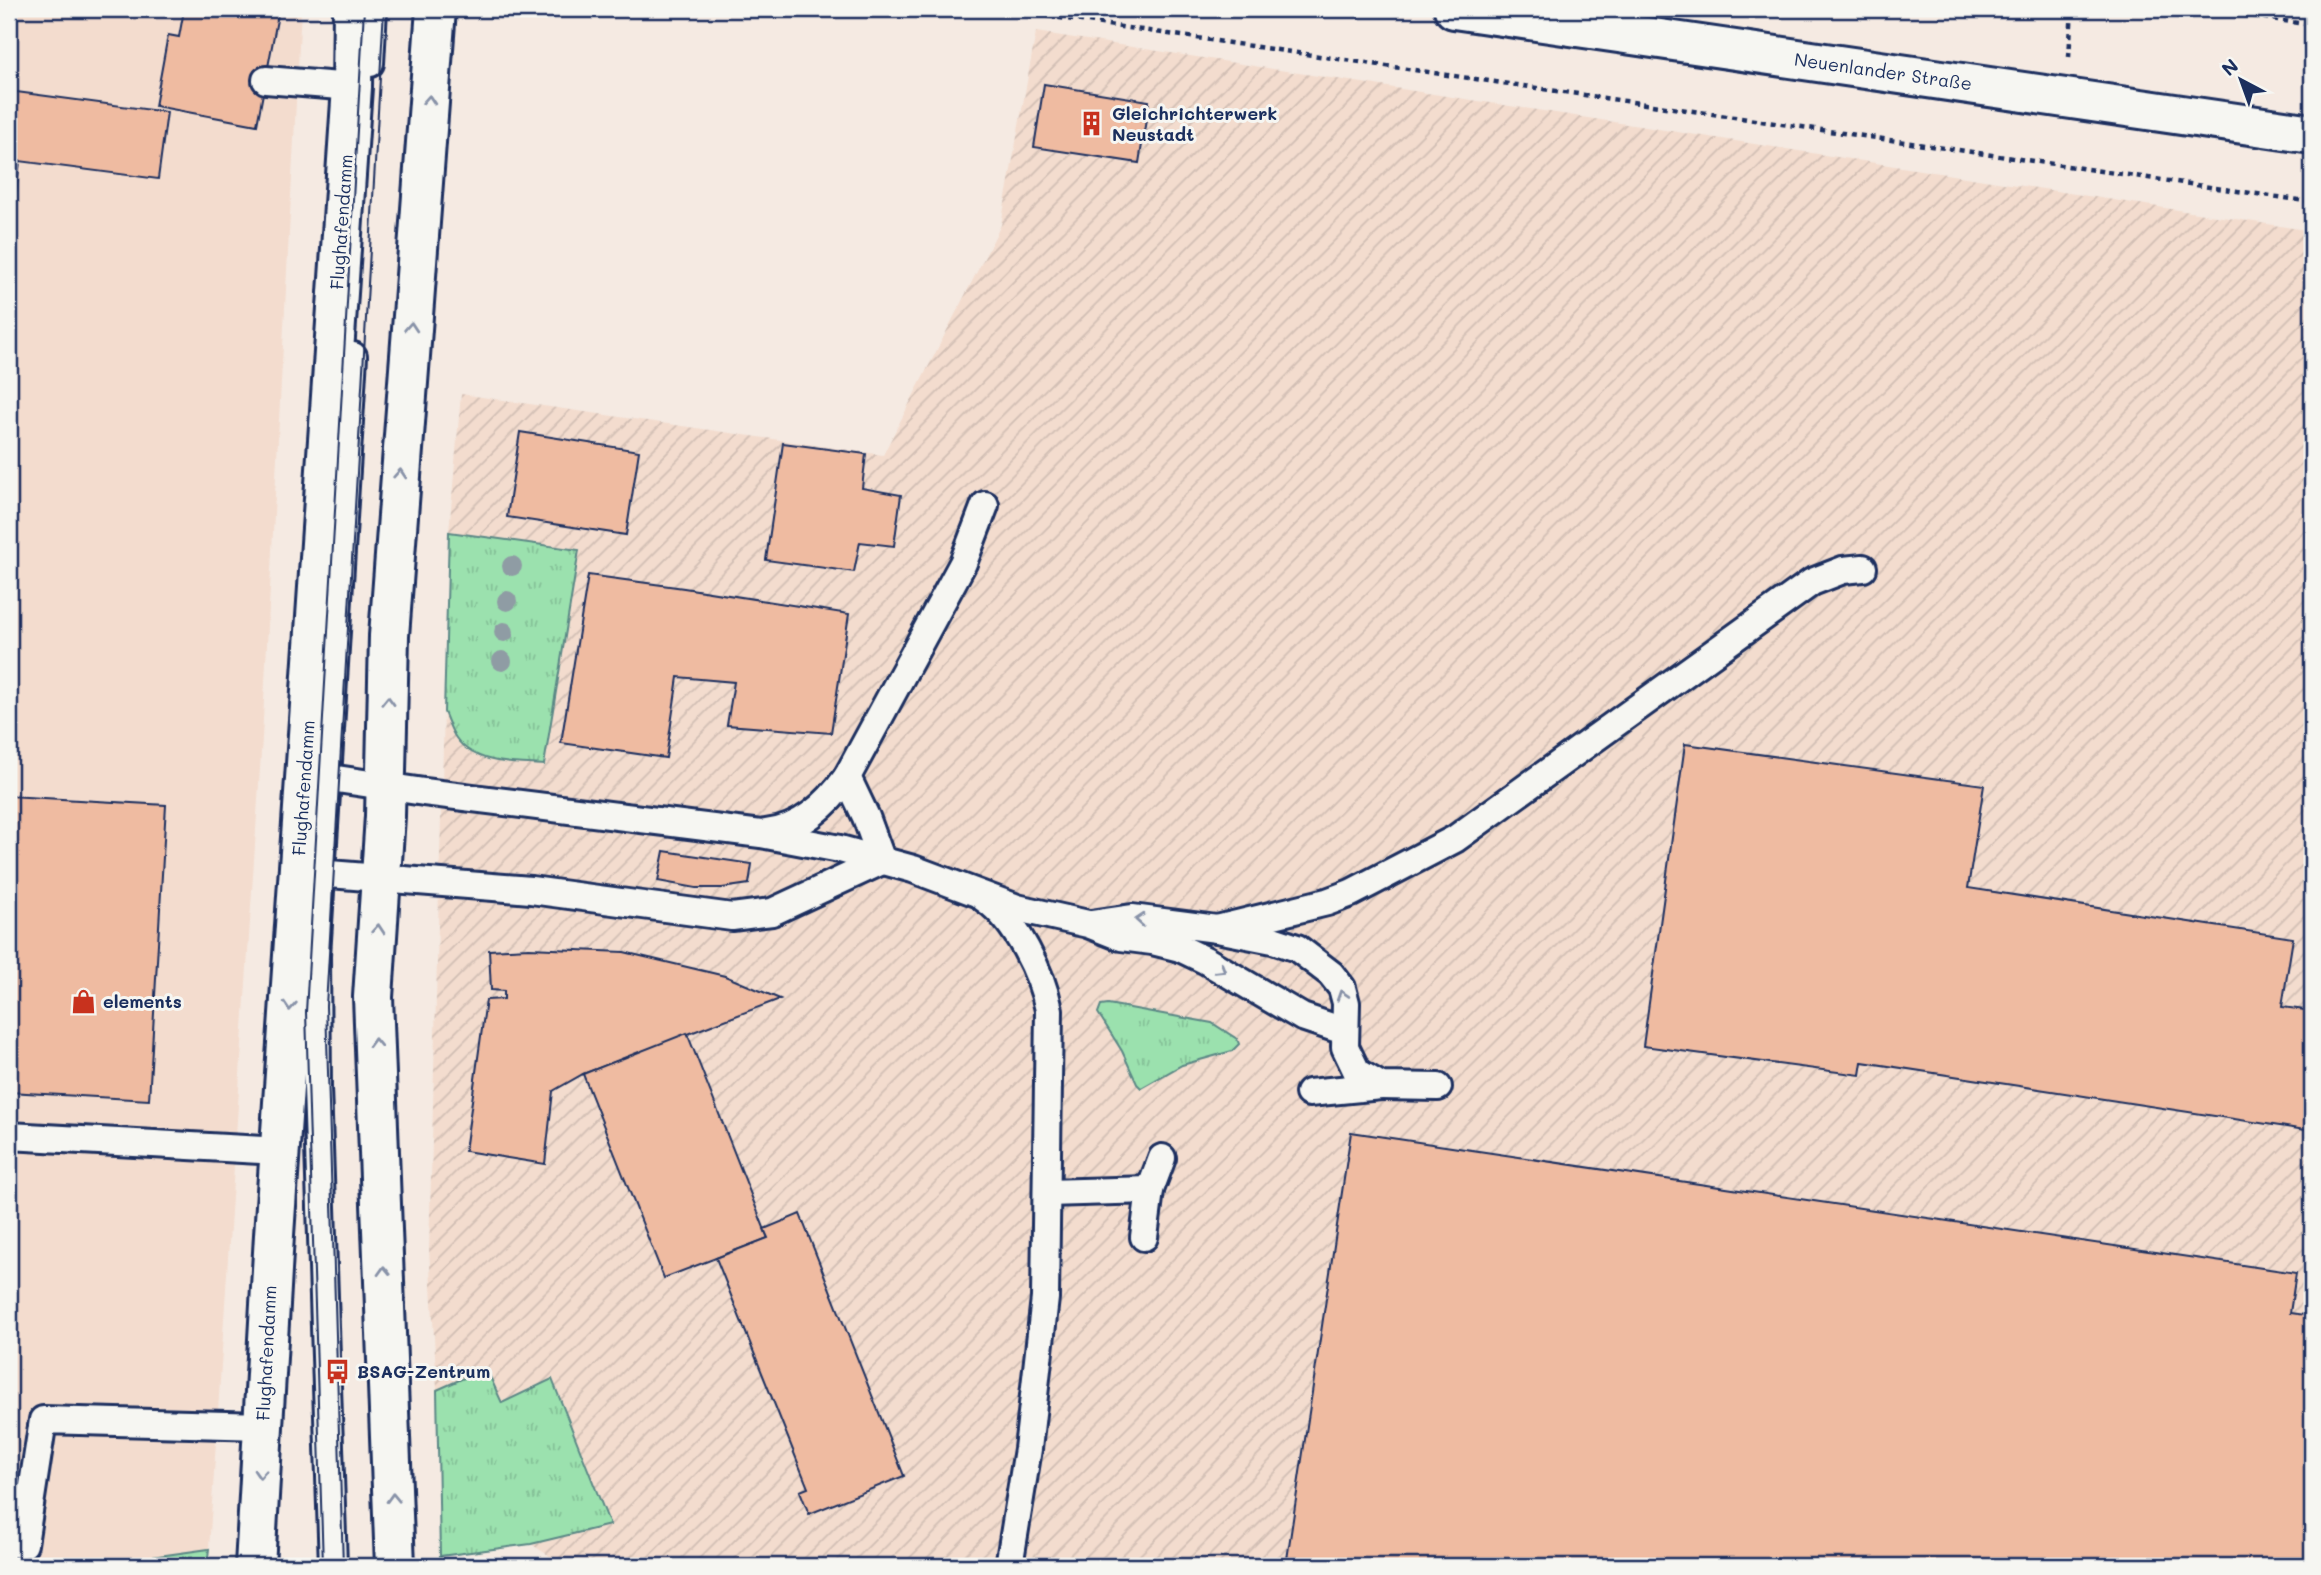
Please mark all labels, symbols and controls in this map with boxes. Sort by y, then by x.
north arrow [2206,46,2276,116]
street label: Neuenlander Straße [1793,47,1974,95]
text: N [2216,53,2243,81]
one-way arrow [421,94,436,105]
place label: Gleichrichterwerk Neustadt [1112,101,1277,146]
building icon: Gleichrichterwerk Neustadt [1078,110,1106,138]
street label: Flughafendamm [324,153,358,290]
one-way arrow [403,321,418,332]
one-way arrow [392,469,407,480]
one-way arrow [380,696,396,706]
street label: Flughafendamm [286,719,320,856]
one-way arrow [1134,913,1145,928]
one-way arrow [370,923,385,934]
one-way arrow [1214,961,1226,974]
shop icon: elements [69,988,97,1016]
place label: elements [103,989,182,1013]
one-way arrow [1336,989,1350,1002]
one-way arrow [283,1001,298,1012]
one-way arrow [367,1038,382,1049]
one-way arrow [376,1265,391,1276]
street label: Flughafendamm [250,1285,282,1421]
bus stop icon: BSAG-Zentrum [323,1358,351,1386]
place label: BSAG-Zentrum [357,1359,490,1383]
one-way arrow [253,1469,268,1480]
one-way arrow [385,1492,400,1503]

